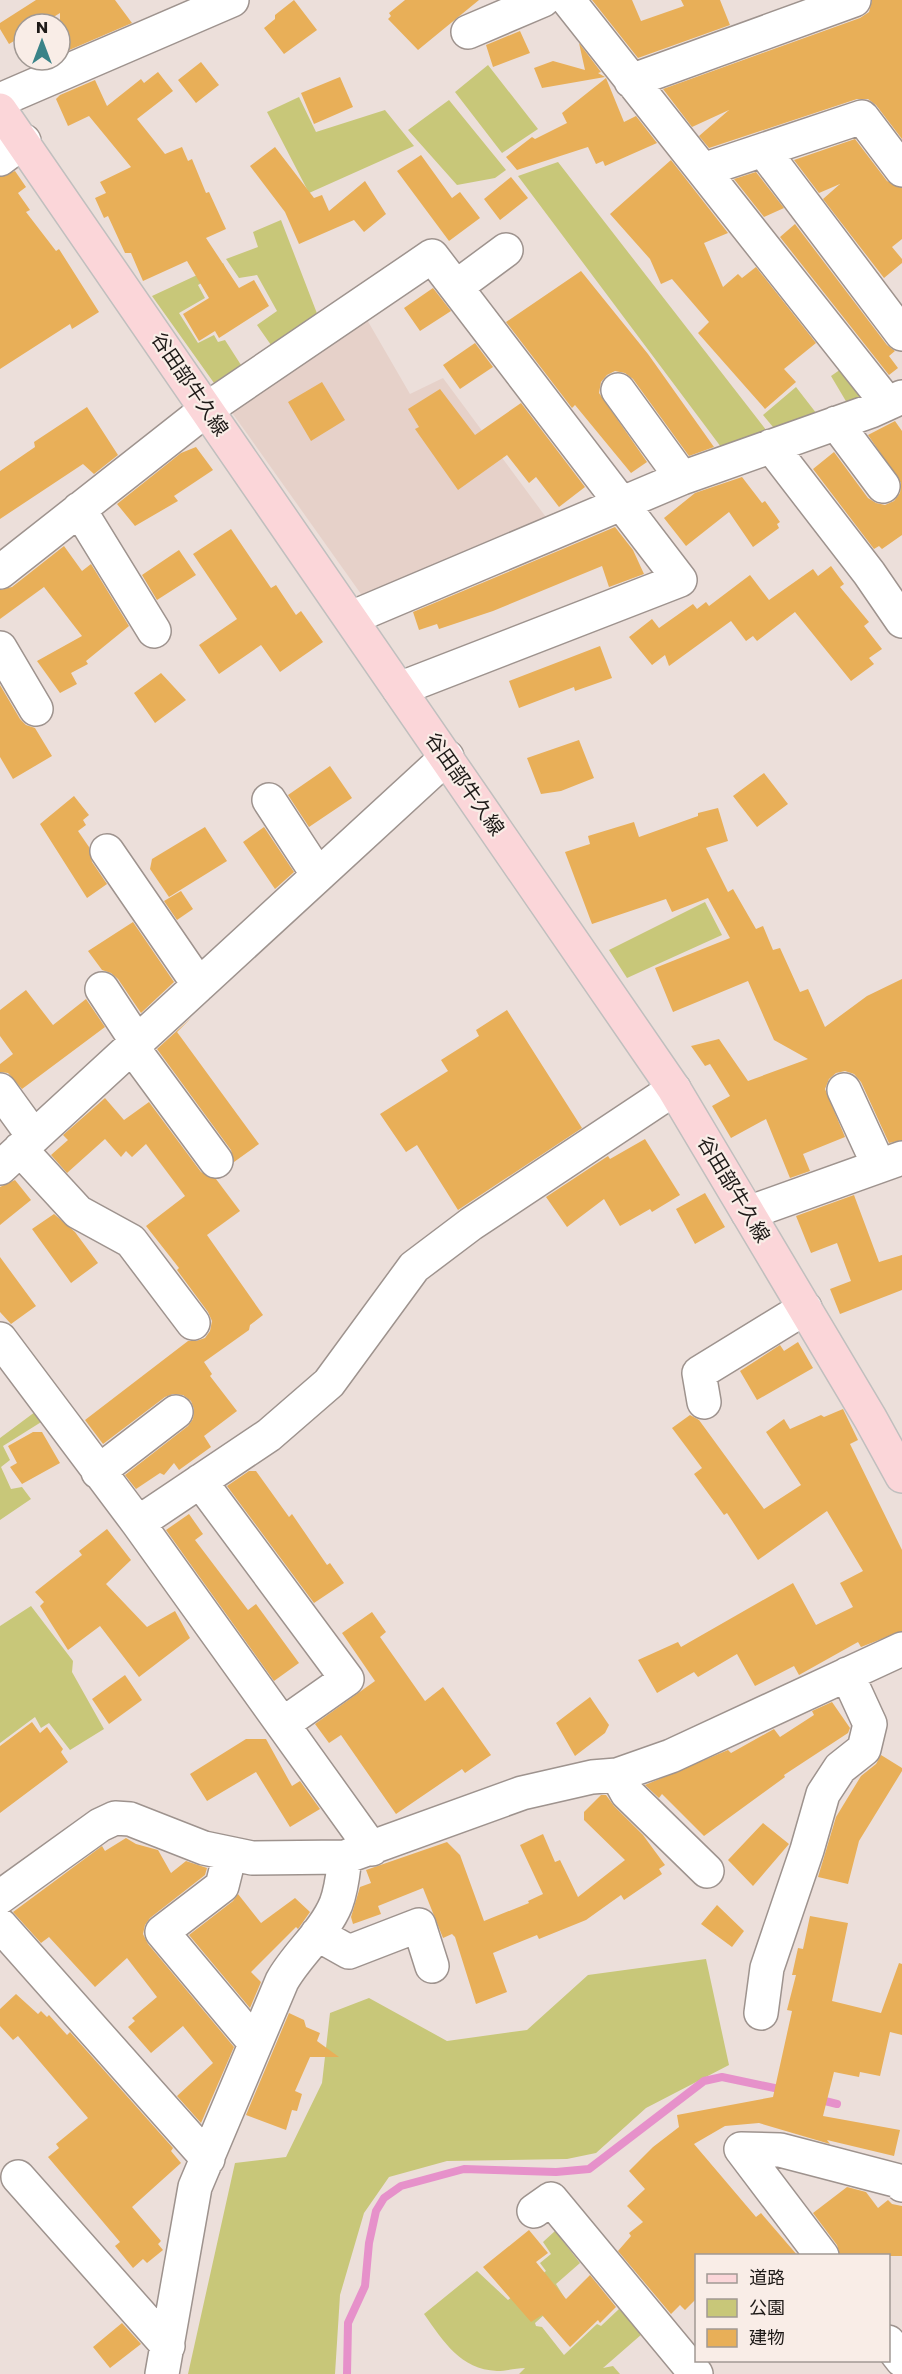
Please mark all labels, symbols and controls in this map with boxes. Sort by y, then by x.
north arrow [12,12,72,72]
text: N [36,16,48,39]
street label: 谷田部牛久線 [145,326,235,442]
street label: 谷田部牛久線 [419,727,511,841]
street label: 谷田部牛久線 [691,1130,777,1248]
legend [695,2254,890,2362]
text: 道路 [749,2265,785,2290]
text: 公園 [749,2295,785,2320]
text: 建物 [749,2325,785,2350]

